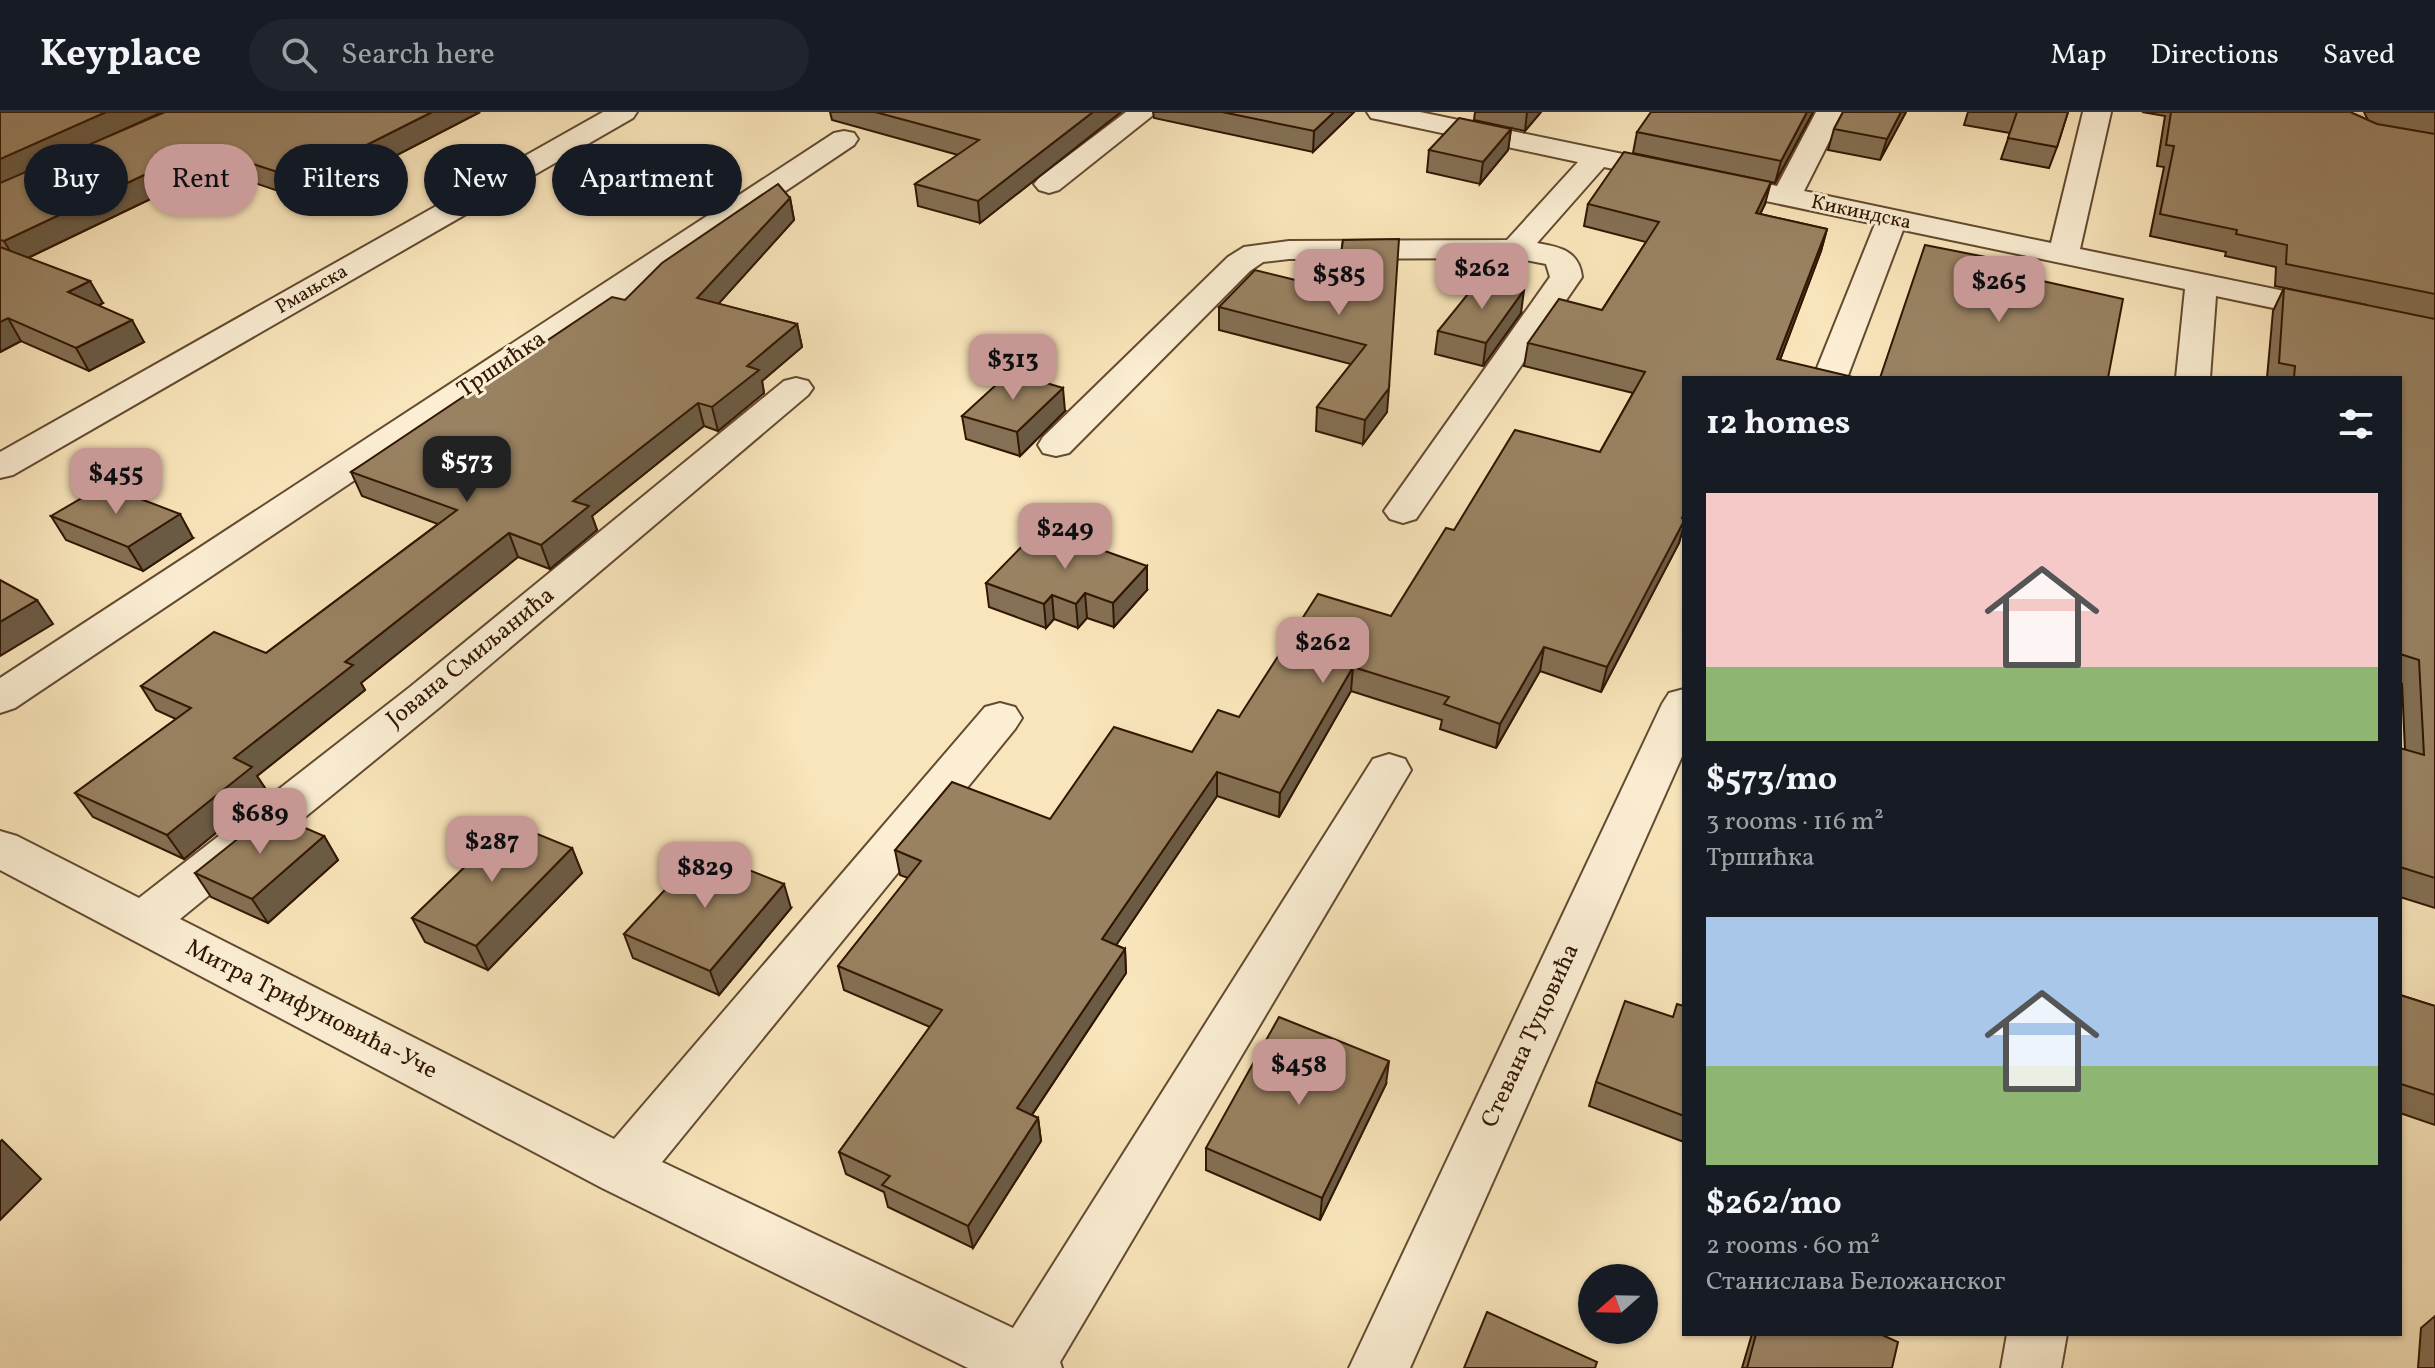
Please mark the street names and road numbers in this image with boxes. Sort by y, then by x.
street label: Кикиндска [1808,189,1914,237]
street label: Рмањска [271,258,353,322]
street label: Тршићка [451,323,553,407]
street label: Јована Смиљанића [380,579,562,737]
street label: Митра Трифуновића-Уче [179,932,443,1088]
street label: Стевана Туцовића [1473,938,1589,1134]

